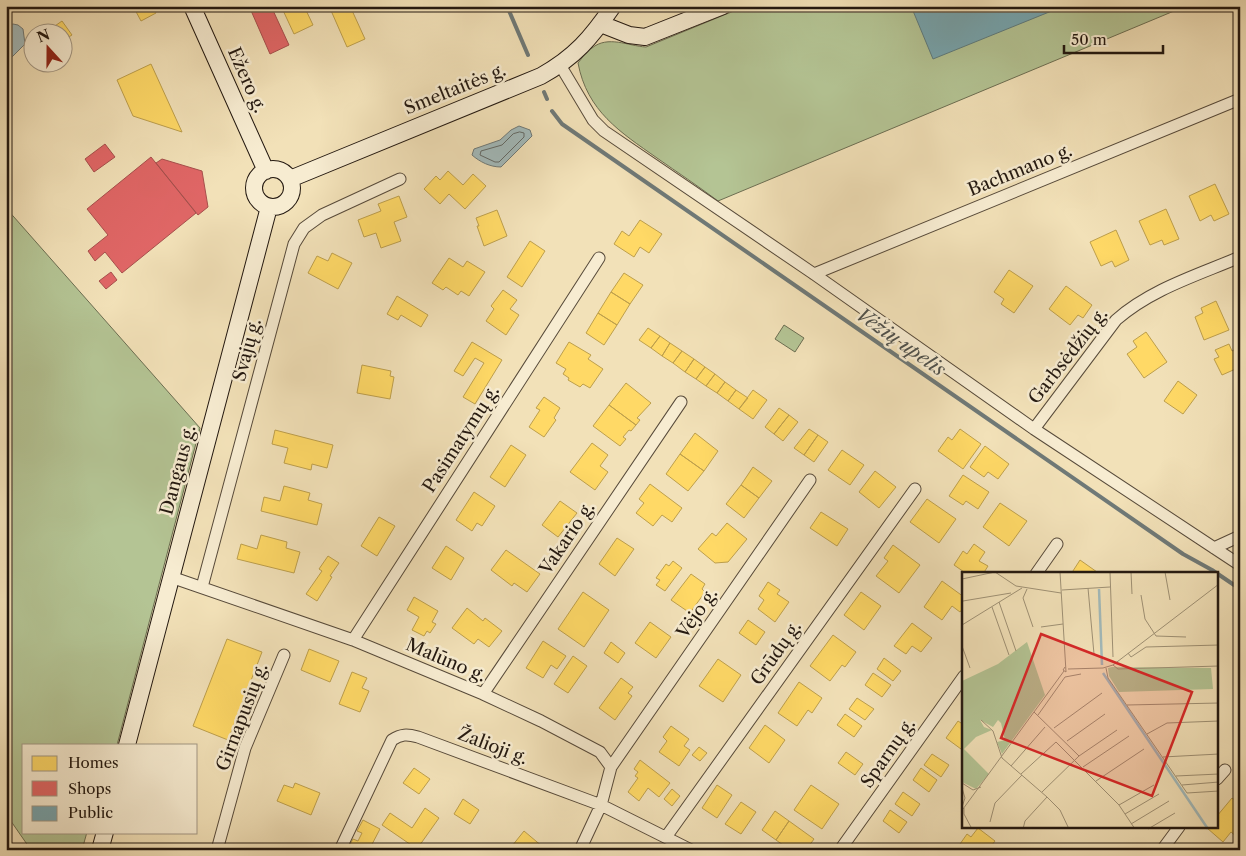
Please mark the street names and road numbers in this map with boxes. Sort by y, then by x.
street label: Ežero g. [223,44,271,116]
street label: Smeltaitės g. [401,59,509,119]
street label: Bachmano g. [965,139,1075,201]
street label: Garbsėdžių g. [1024,304,1112,408]
street label: Svajų g. [228,316,266,384]
street label: Pasimatymų g. [418,381,504,497]
street label: Dangaus g. [155,423,201,517]
street label: Vakario g. [534,497,599,580]
street label: Vėjo g. [671,583,722,643]
street label: Grūdų g. [746,617,806,689]
street label: Malūno g. [403,633,489,687]
street label: Girnapusių g. [211,660,273,774]
street label: Sparnų g. [856,714,920,792]
street label: Žalioji g. [455,721,532,769]

